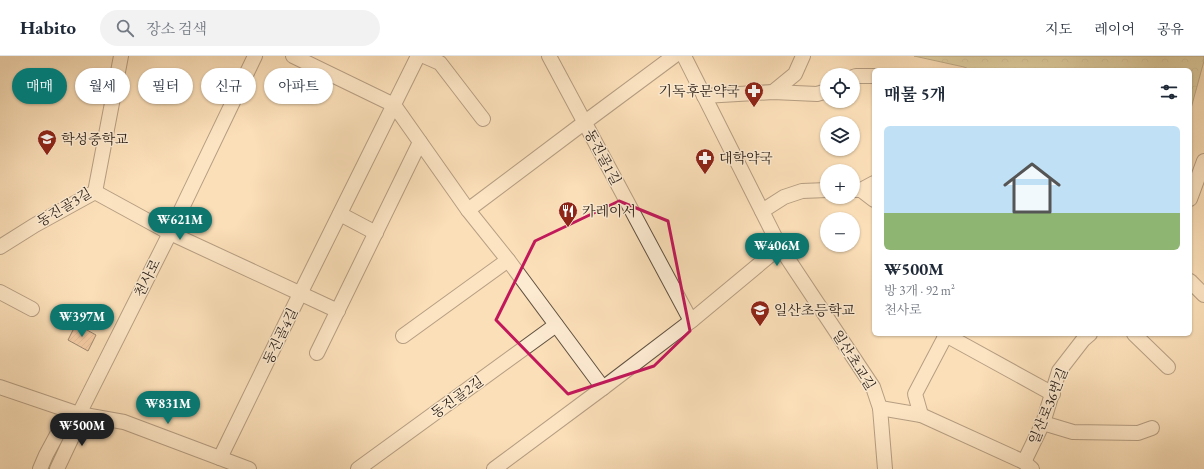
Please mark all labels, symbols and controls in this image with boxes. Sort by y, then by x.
search box [100,10,380,46]
text: Habito [20,15,76,40]
icon: search [114,17,136,39]
text: 장소 검색 [146,19,207,38]
text: 지도 [1045,20,1072,38]
text: 레이어 [1094,20,1135,38]
text: 공유 [1157,20,1184,38]
chip: 매매 [12,68,67,104]
chip: 월세 [75,68,130,104]
chip: 필터 [138,68,193,104]
chip: 신규 [201,68,256,104]
chip: 아파트 [264,68,333,104]
map controls [820,68,860,252]
button: locate [820,68,860,108]
pharmacy icon: 기독후문약국 [743,80,765,108]
icon: filters [1158,81,1180,103]
place label: 기독후문약국 [659,82,740,100]
text: 매물 5개 [884,83,946,105]
button: layers [820,116,860,156]
street label: 동진골1길 [581,126,625,188]
school or university icon: 학성중학교 [36,128,58,156]
place label: 학성중학교 [61,130,129,148]
pharmacy icon: 대학약국 [694,147,716,175]
place label: 대학약국 [719,149,773,167]
icon: home [996,152,1068,224]
button: + [820,164,860,204]
street label: 동진골3길 [33,184,95,230]
restaurant icon: 카레이서 [557,200,579,228]
place label: 카레이서 [582,202,636,220]
pin: ₩621M [152,207,208,241]
text: ₩621M [157,211,203,228]
button: − [820,212,860,252]
pin: ₩406M [749,233,805,267]
text: ₩406M [754,237,800,254]
street label: 천사로 [130,255,164,300]
text: ₩500M [884,258,944,280]
text: 방 3개 · 92 m² [884,282,955,299]
school or university icon: 일산초등학교 [749,299,771,327]
place label: 일산초등학교 [774,301,856,319]
text: 천사로 [884,301,922,318]
pin: ₩397M [54,304,110,338]
street label: 동진골4길 [259,305,301,367]
text: ₩397M [59,308,105,325]
street label: 일산초교길 [828,327,880,393]
street label: 일산로36번길 [1024,365,1072,447]
street label: 동진골2길 [427,372,487,422]
pin: ₩831M [140,391,196,425]
text: ₩831M [145,395,191,412]
pin: ₩500M [54,413,110,447]
text: ₩500M [59,417,105,434]

